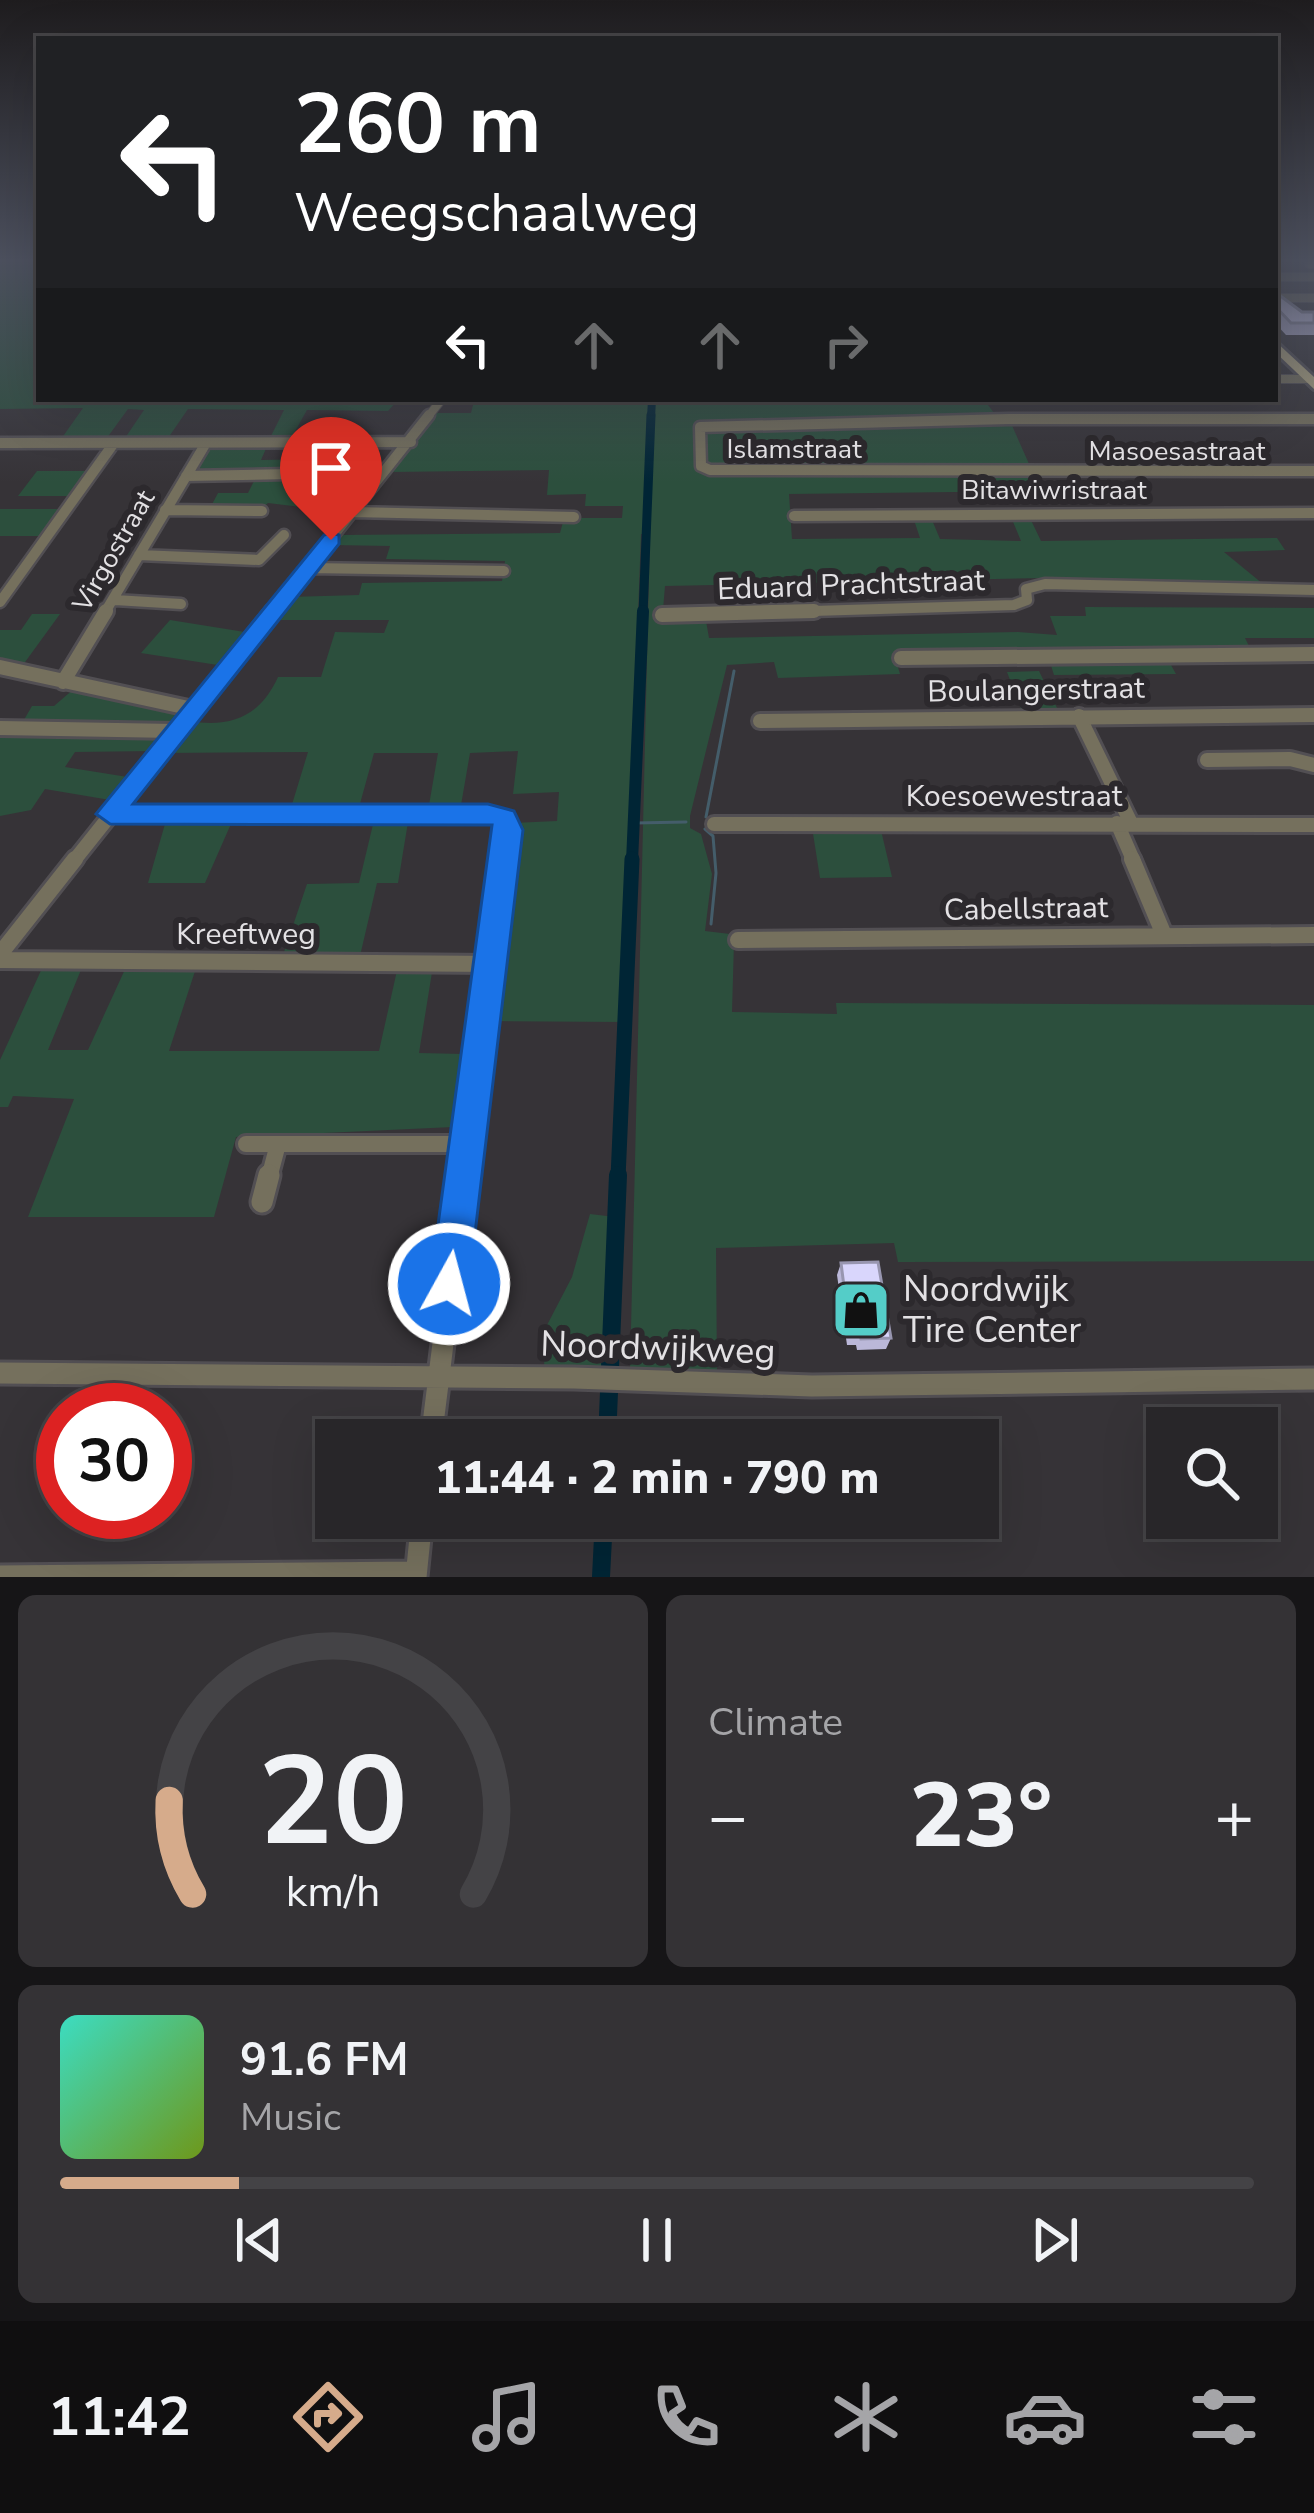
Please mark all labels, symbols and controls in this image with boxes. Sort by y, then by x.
text: 260 m [294,67,542,182]
icon: left [96,84,252,240]
text: Weegschaalweg [294,176,699,250]
icon: left [435,312,501,378]
icon: ahead [561,312,627,378]
icon: ahead [687,312,753,378]
icon: right [813,312,879,378]
pin [280,417,382,540]
street label: Islamstraat [726,431,862,468]
street label: Masoesastraat [1089,433,1266,470]
icon: arrive [298,435,364,501]
street label: Bitawiwristraat [961,472,1147,509]
street label: Virgostraat [64,483,164,620]
street label: Eduard Prachtstraat [717,560,986,610]
street label: Boulangerstraat [927,668,1146,712]
street label: Koesoewestraat [906,776,1123,817]
street label: Cabellstraat [943,887,1109,931]
street label: Kreeftweg [176,914,316,955]
position arrow [386,1221,512,1347]
place label: Noordwijk Tire Center [903,1265,1081,1355]
shop icon: Noordwijk Tire Center [830,1279,892,1341]
street label: Noordwijkweg [540,1319,776,1377]
speed limit sign: 30 [36,1383,192,1539]
map controls [1146,1407,1278,1539]
button: search [1146,1407,1278,1539]
text: 11:44 · 2 min · 790 m [434,1448,880,1509]
text: Climate [708,1696,843,1749]
text: 20 [258,1717,408,1887]
text: 23° [910,1755,1052,1878]
text: − [708,1772,748,1862]
text: + [1214,1772,1254,1862]
text: km/h [286,1863,380,1921]
text: 91.6 FM [240,2030,409,2091]
text: Music [240,2091,341,2144]
icon: previous [226,2207,292,2273]
icon: pause [624,2207,690,2273]
icon: next [1022,2207,1088,2273]
icon: directions [286,2375,370,2459]
icon: music [465,2375,549,2459]
icon: phone [644,2375,728,2459]
icon: climate [824,2375,908,2459]
icon: car [1003,2375,1087,2459]
icon: filters [1182,2375,1266,2459]
text: 11:42 [48,2380,191,2454]

